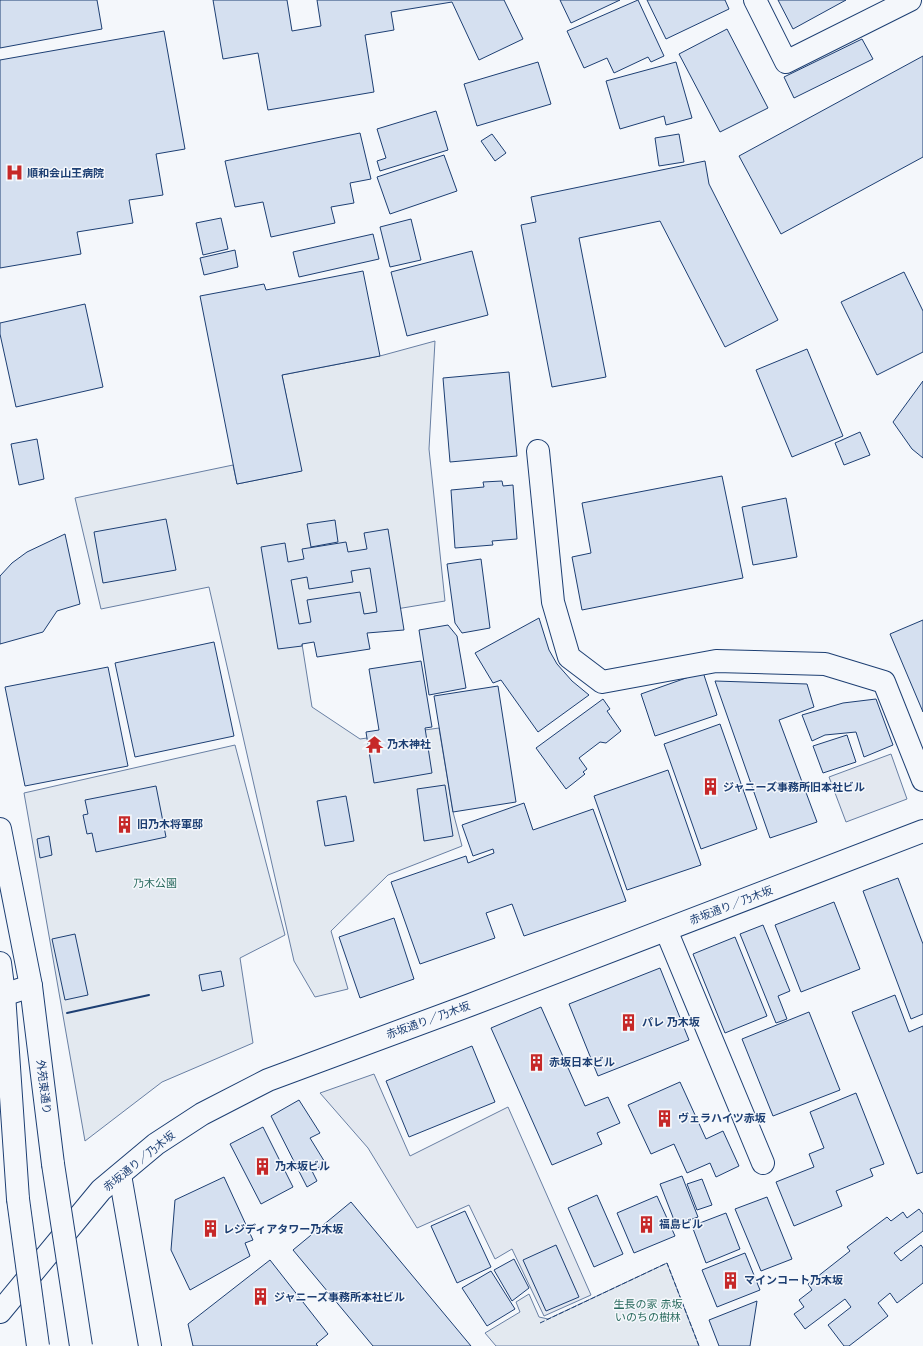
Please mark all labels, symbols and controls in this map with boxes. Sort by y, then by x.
hospital icon: 順和会山王病院 [4,163,24,183]
place label: 順和会山王病院 [27,166,104,180]
temple icon: 乃木神社 [364,734,384,754]
place label: 乃木神社 [387,737,431,751]
building icon: ジャニーズ事務所旧本社ビル [700,777,720,797]
place label: ジャニーズ事務所旧本社ビル [723,780,865,794]
building icon: 旧乃木将軍邸 [114,814,134,834]
place label: 旧乃木将軍邸 [137,817,203,831]
park label: 乃木公園 [133,876,177,890]
street label: 赤坂通り／乃木坂 [687,883,775,927]
street label: 赤坂通り／乃木坂 [384,998,472,1042]
building icon: パレ 乃木坂 [619,1012,639,1032]
place label: パレ 乃木坂 [642,1015,700,1029]
building icon: 赤坂日本ビル [526,1052,546,1072]
place label: 赤坂日本ビル [549,1055,615,1069]
street label: 外苑東通り [34,1059,54,1115]
building icon: ヴェラハイツ赤坂 [655,1108,675,1128]
place label: ヴェラハイツ赤坂 [678,1111,766,1125]
street label: 赤坂通り／乃木坂 [100,1128,178,1194]
building icon: 乃木坂ビル [252,1156,272,1176]
place label: 乃木坂ビル [275,1159,330,1173]
building icon: 福島ビル [636,1214,656,1234]
place label: 福島ビル [659,1217,703,1231]
building icon: レジディアタワー乃木坂 [200,1219,220,1239]
place label: レジディアタワー乃木坂 [223,1222,343,1236]
building icon: マインコート乃木坂 [721,1270,741,1290]
place label: マインコート乃木坂 [744,1273,843,1287]
building icon: ジャニーズ事務所本社ビル [251,1287,271,1307]
place label: ジャニーズ事務所本社ビル [274,1290,405,1304]
park label: 生長の家 赤坂 いのちの樹林 [614,1297,682,1324]

